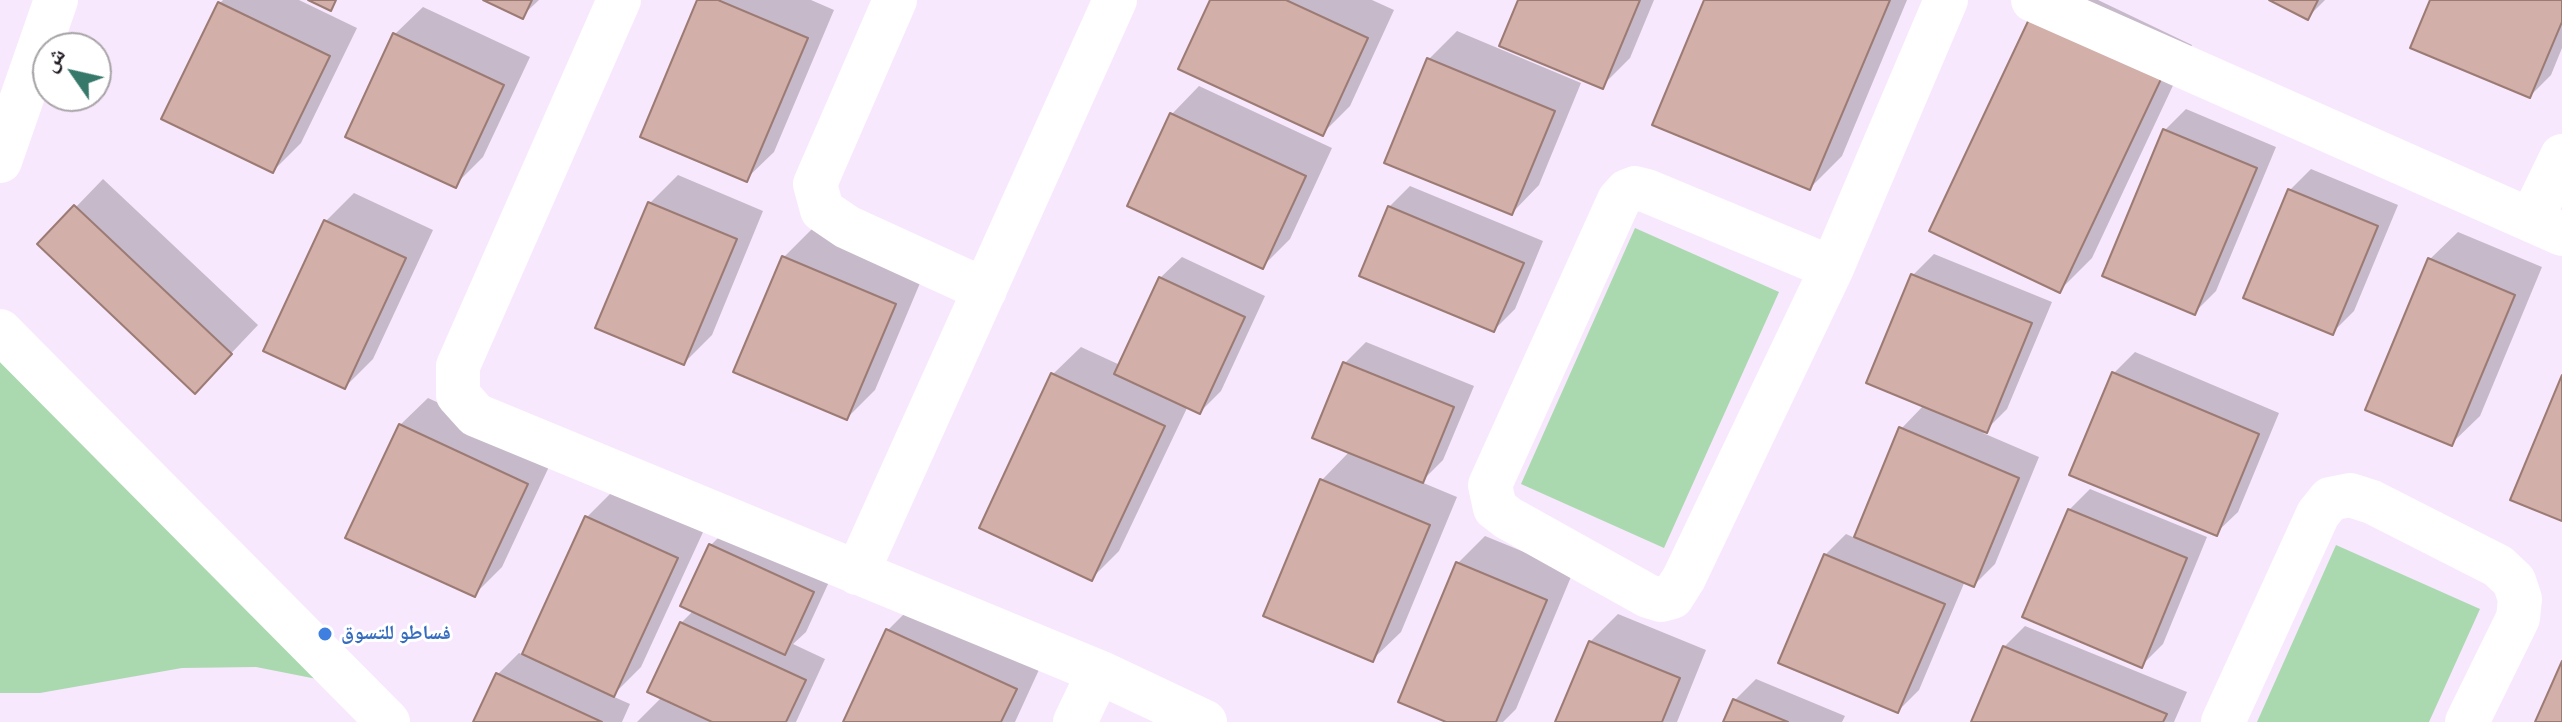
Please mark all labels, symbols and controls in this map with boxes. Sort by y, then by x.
north arrow [32,32,112,112]
text: ش [35,42,72,77]
place label: فساطو للتسوق [341,622,451,646]
marker: فساطو للتسوق [316,625,334,643]

